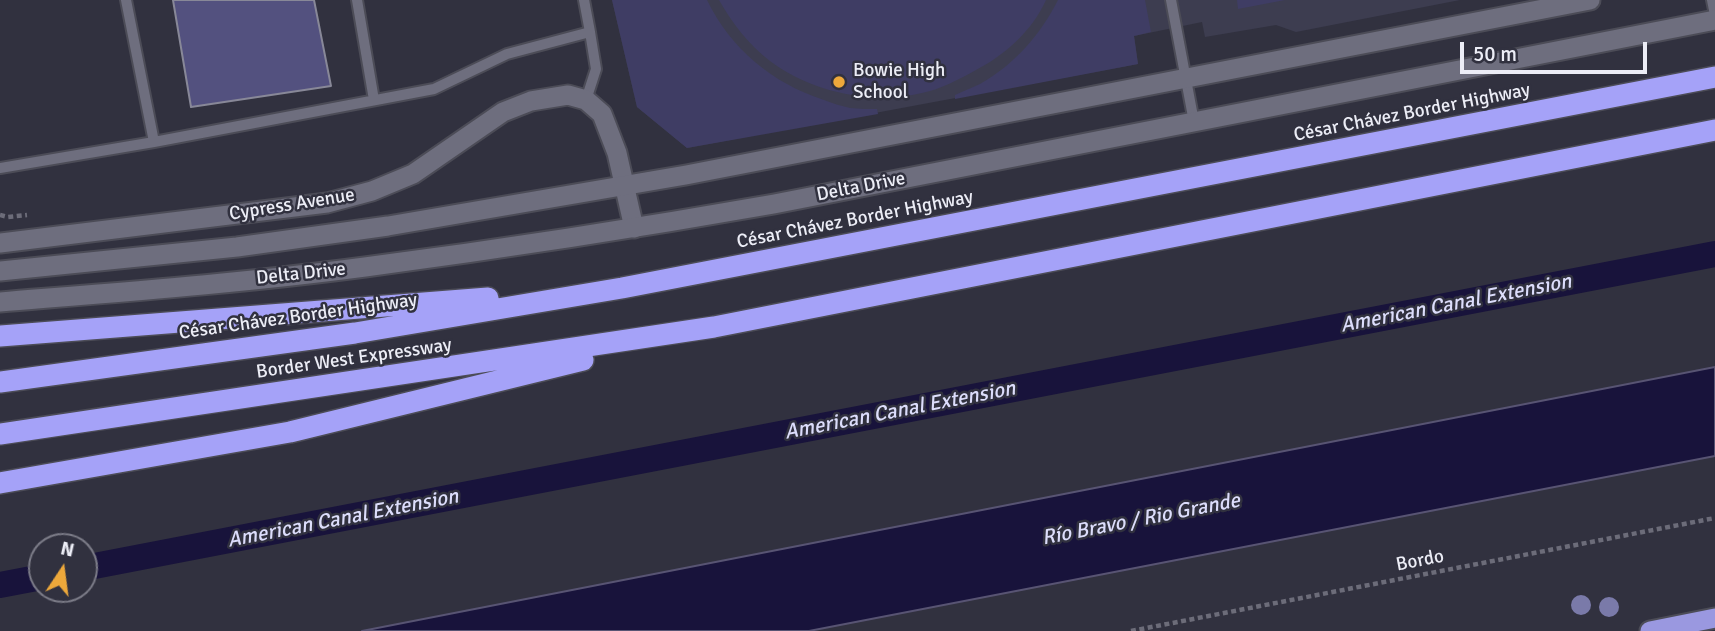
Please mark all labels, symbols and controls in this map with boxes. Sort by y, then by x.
scale bar [1463,28,1650,72]
text: 50 m [1473,41,1517,67]
place label: Bowie High School [853,60,945,104]
marker: Bowie High School [831,74,847,90]
street label: César Chávez Border Highway [1292,79,1532,147]
street label: Delta Drive [815,167,907,207]
street label: Cypress Avenue [228,184,356,226]
street label: César Chávez Border Highway [735,186,975,254]
street label: Delta Drive [255,258,347,290]
water label: American Canal Extension [1338,269,1574,339]
street label: César Chávez Border Highway [177,289,419,345]
street label: Border West Expressway [255,334,453,384]
water label: American Canal Extension [782,376,1018,446]
water label: American Canal Extension [225,484,461,554]
water label: Río Bravo / Rio Grande [1040,488,1242,552]
north arrow [28,533,98,603]
text: N [58,536,76,563]
street label: Bordo [1394,545,1446,577]

